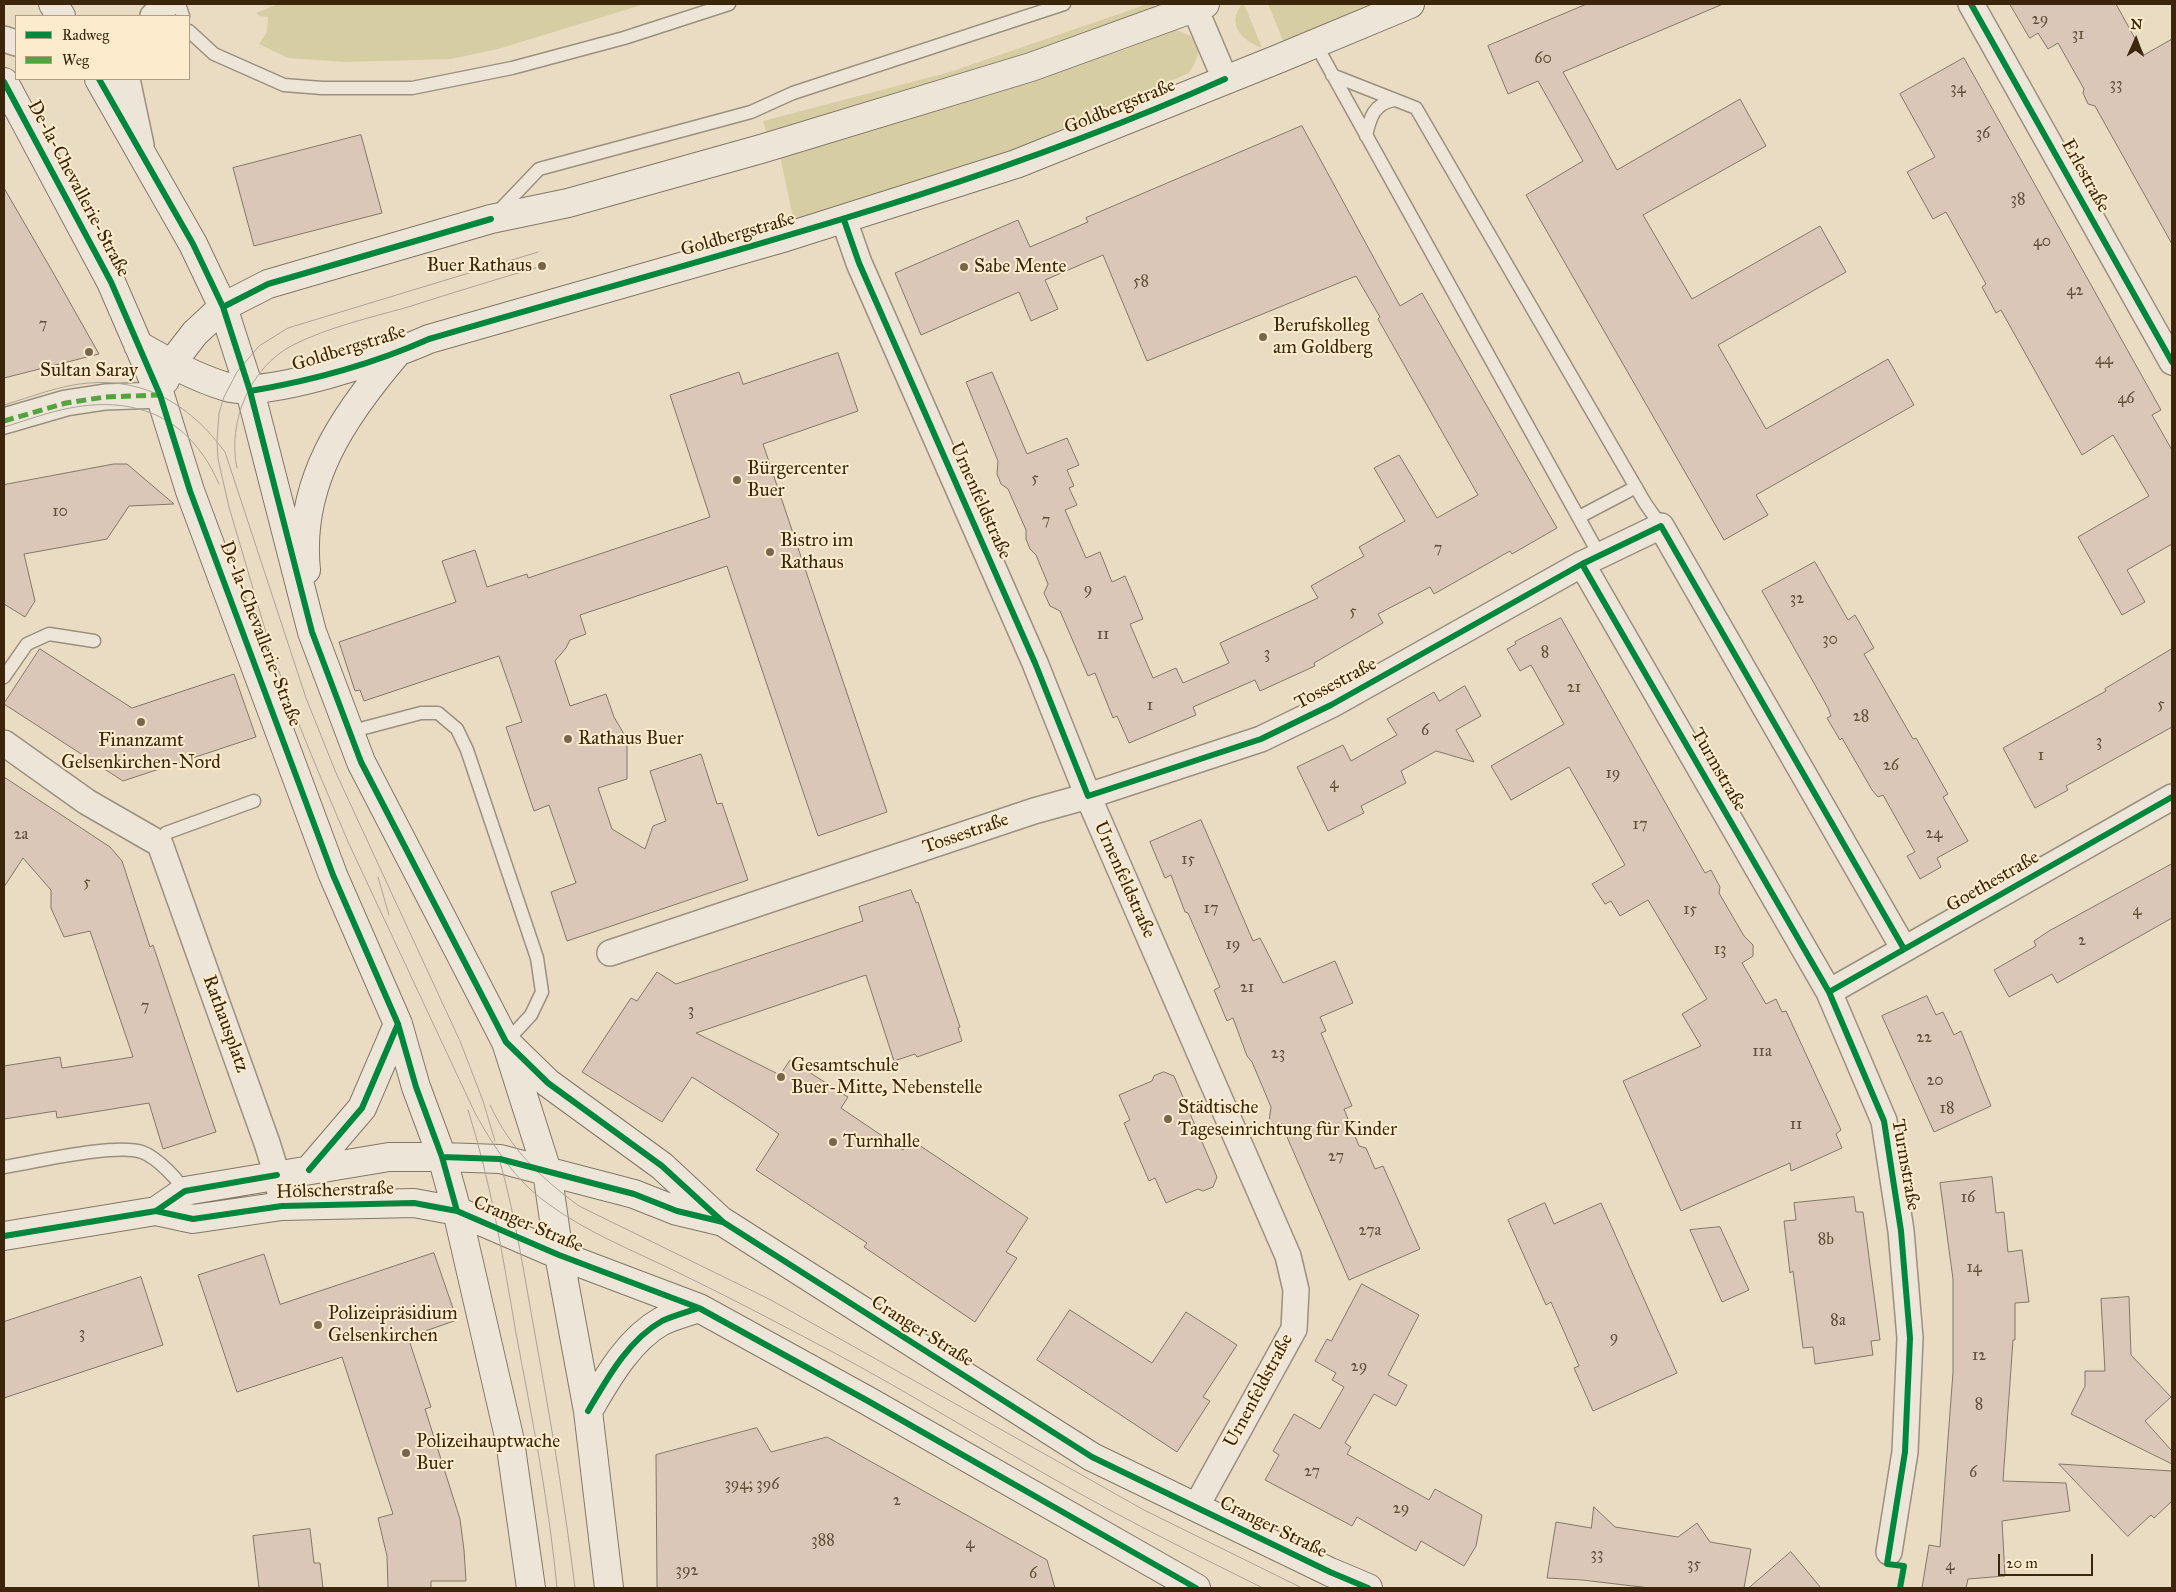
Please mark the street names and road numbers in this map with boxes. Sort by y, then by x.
street label: Goldbergstraße [1061,74,1179,140]
street label: De-la-Chevallerie-Straße [22,97,134,281]
street label: Erlestraße [2056,135,2114,217]
street label: Goldbergstraße [678,208,798,262]
street label: Goldbergstraße [289,321,409,377]
street label: Urnenfeldstraße [944,439,1016,563]
street label: De-la-Chevallerie-Straße [214,538,306,730]
street label: Tossestraße [1291,653,1381,715]
street label: Turmstraße [1685,724,1751,816]
street label: Tossestraße [920,809,1012,859]
street label: Urnenfeldstraße [1088,818,1160,942]
street label: Goethestraße [1943,846,2043,918]
street label: Rathausplatz [197,972,253,1076]
street label: Turmstraße [1886,1117,1924,1213]
street label: Hölscherstraße [276,1178,394,1204]
street label: Cranger Straße [470,1192,586,1258]
street label: Cranger Straße [866,1291,978,1373]
street label: Urnenfeldstraße [1219,1330,1299,1452]
street label: Cranger Straße [1215,1492,1331,1564]

